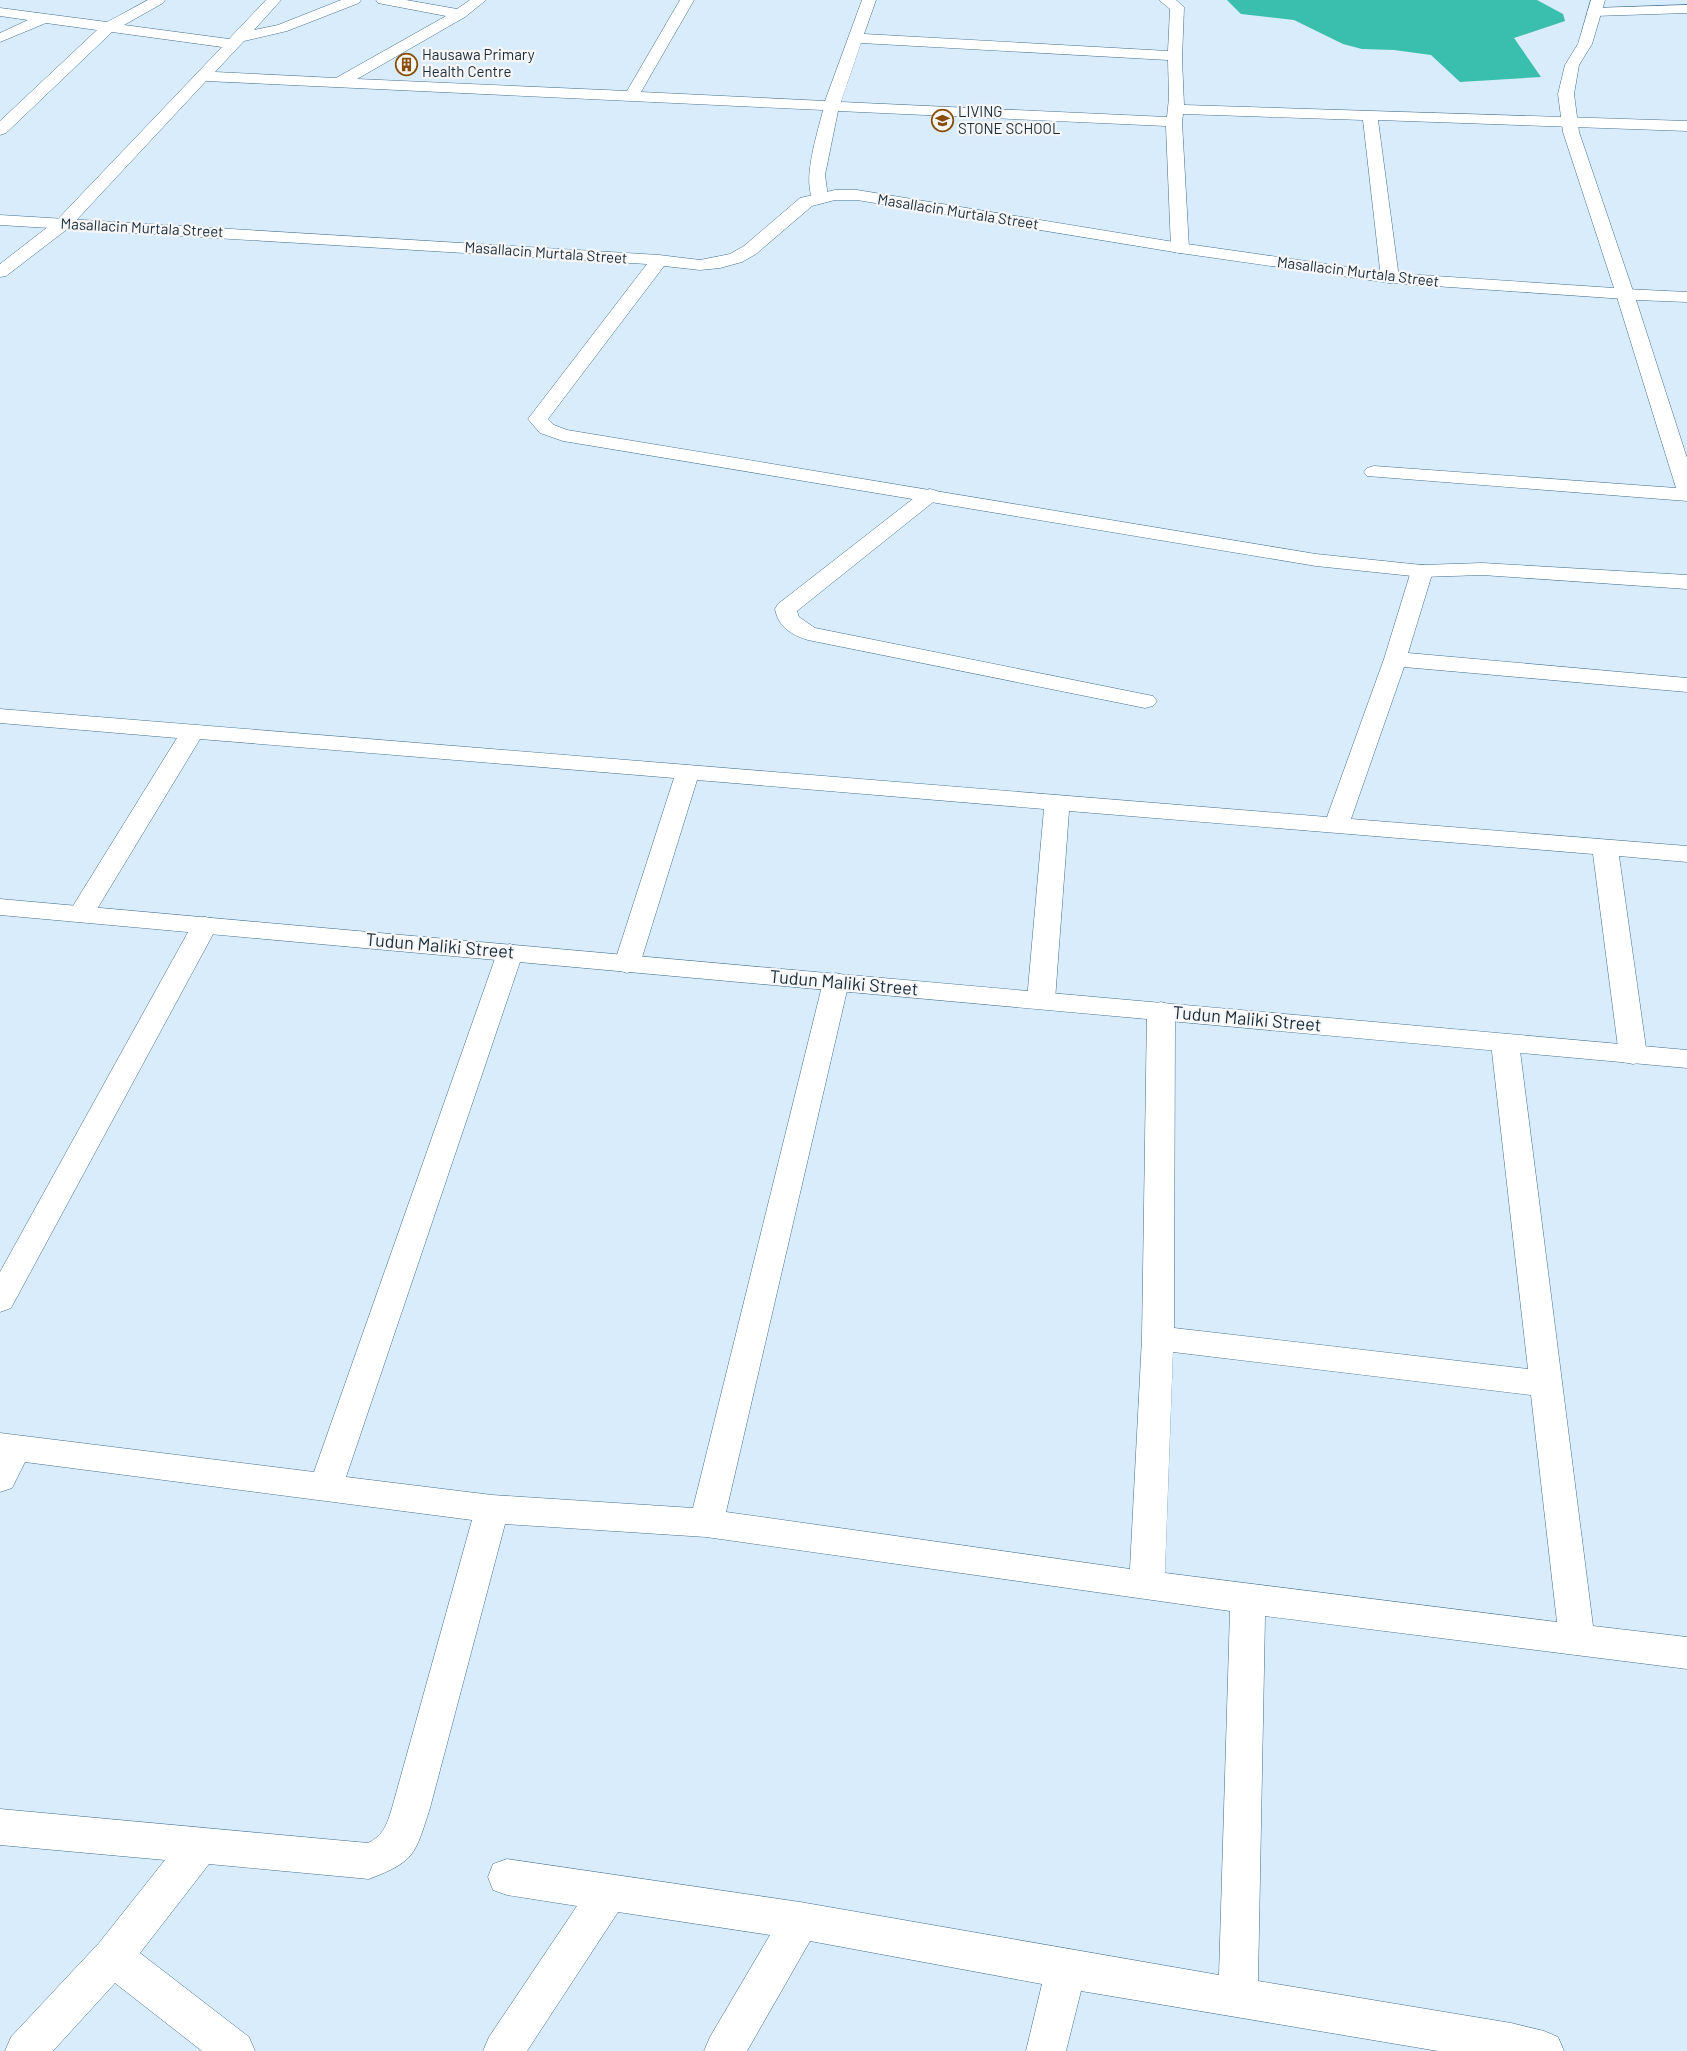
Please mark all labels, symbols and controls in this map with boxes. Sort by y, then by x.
place label: Hausawa Primary Health Centre [422,45,535,80]
building icon: Hausawa Primary Health Centre [394,52,418,76]
place label: LIVING STONE SCHOOL [958,102,1060,137]
school or university icon: LIVING STONE SCHOOL [930,109,954,133]
street label: Masallacin Murtala Street [876,189,1040,233]
street label: Masallacin Murtala Street [60,214,224,240]
street label: Masallacin Murtala Street [464,237,628,267]
street label: Masallacin Murtala Street [1276,252,1440,290]
street label: Tudun Maliki Street [365,928,515,962]
street label: Tudun Maliki Street [769,965,919,999]
street label: Tudun Maliki Street [1172,1001,1322,1035]

